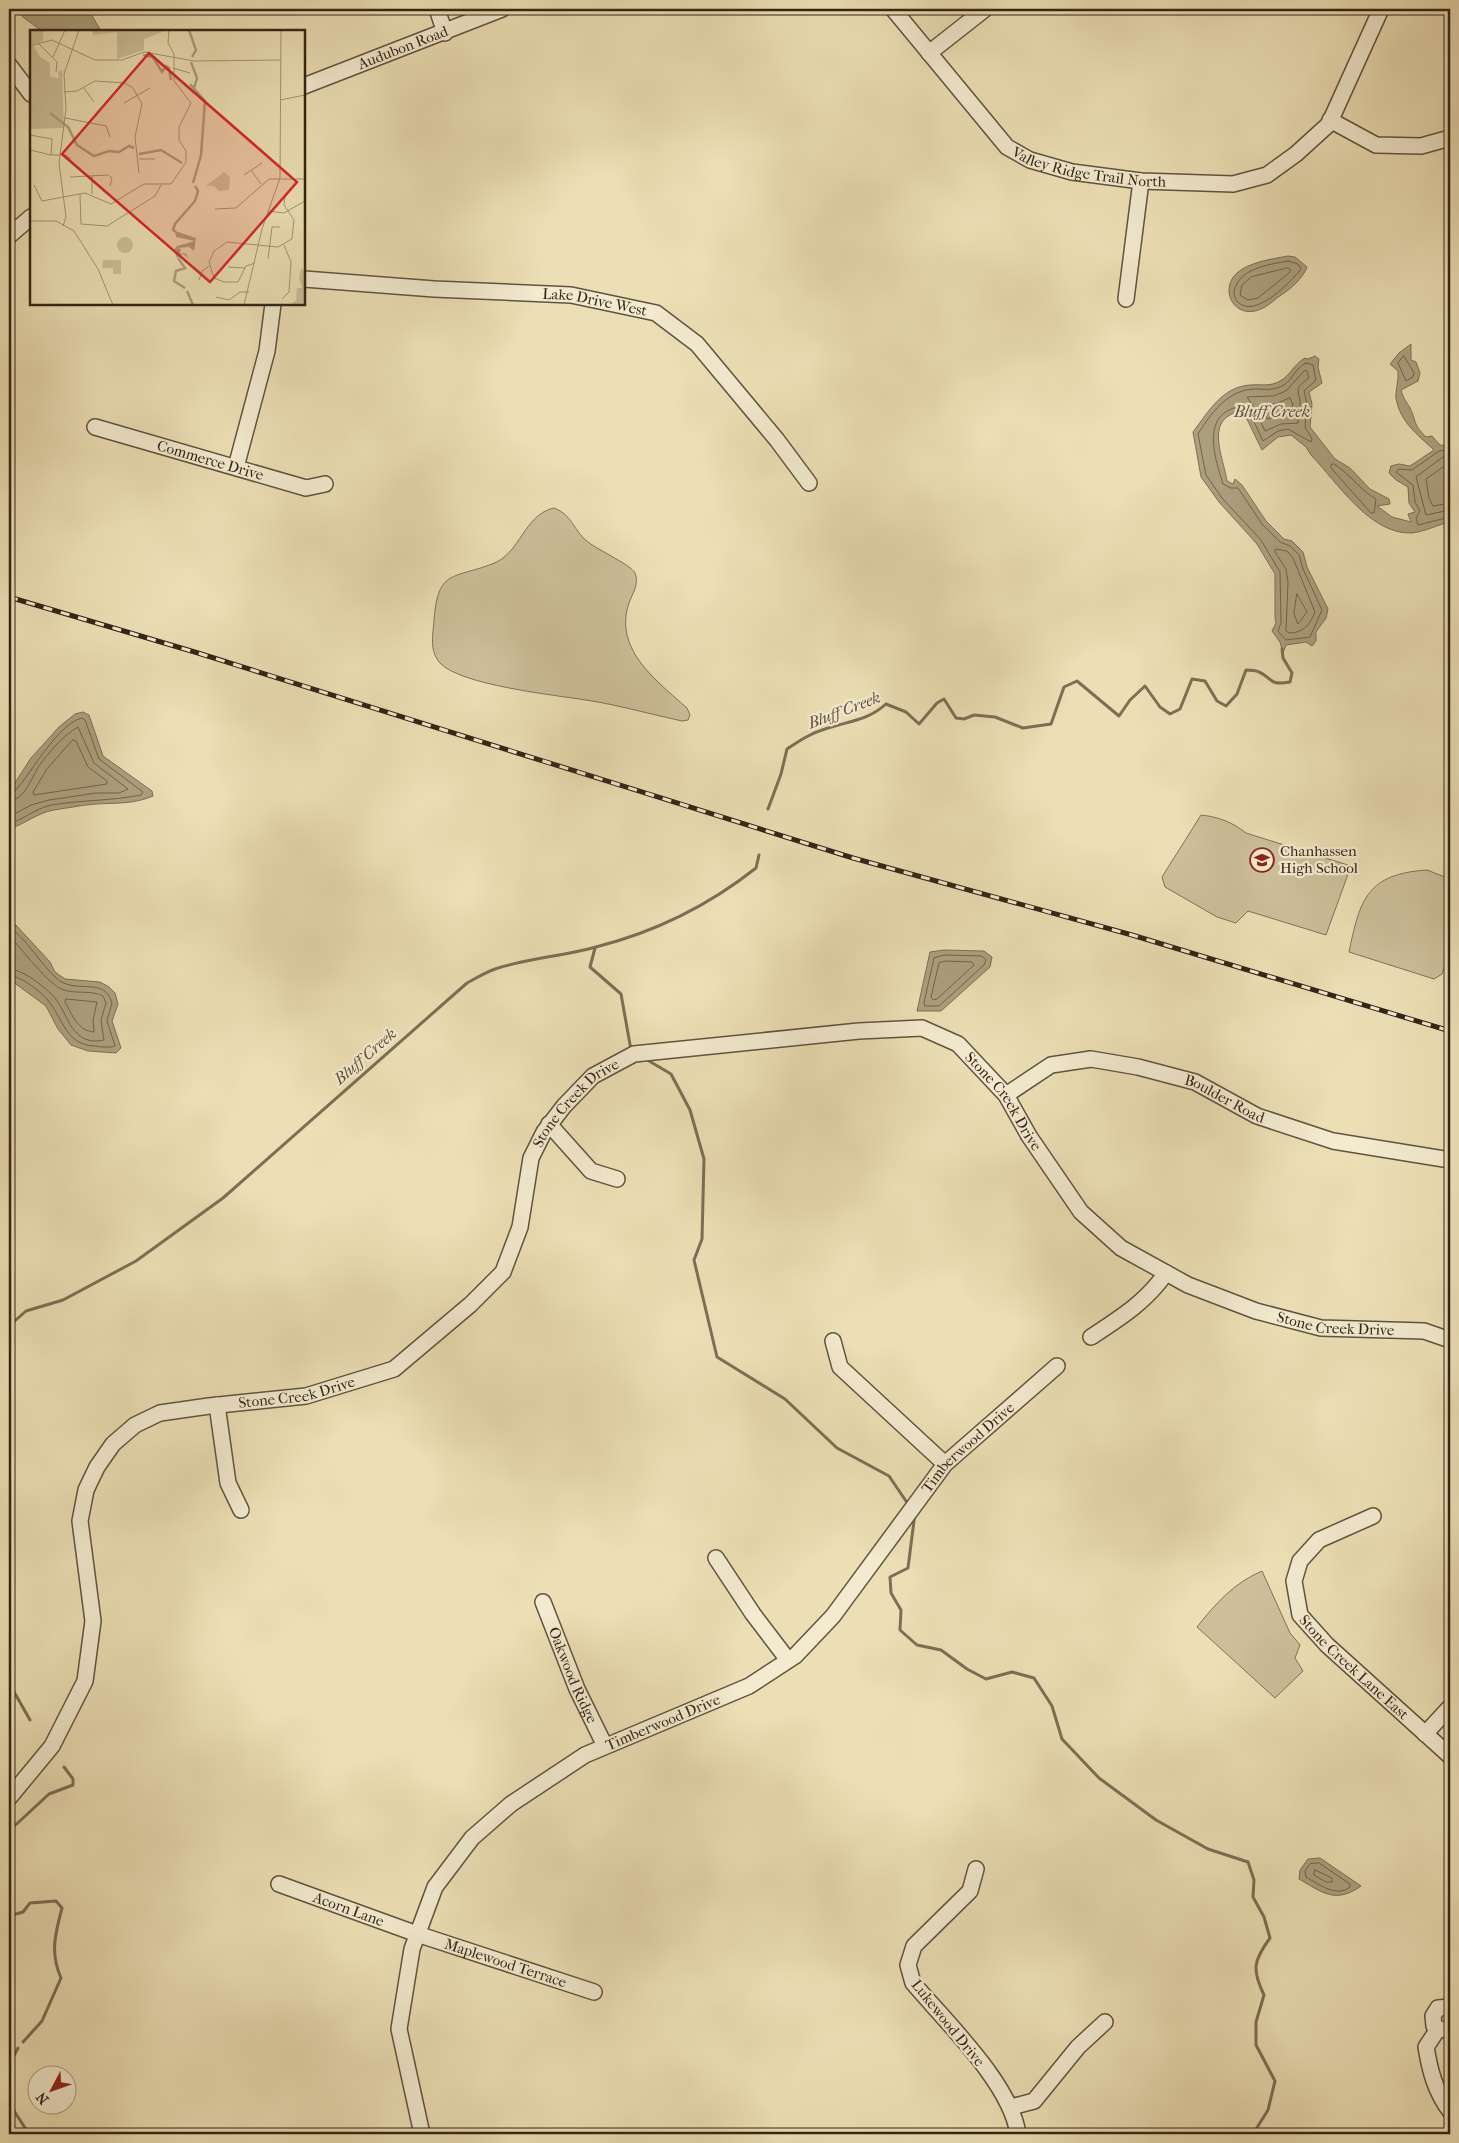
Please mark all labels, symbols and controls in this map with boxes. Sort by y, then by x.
street label: Audubon Road [354,22,451,74]
inset map [30,30,305,305]
street label: Valley Ridge Trail North [1008,142,1167,191]
street label: Lake Drive West [542,285,649,320]
water label: Bluff Creek [1233,402,1310,421]
street label: Commerce Drive [155,436,266,484]
water label: Bluff Creek [804,687,883,733]
place label: Chanhassen High School [1280,842,1358,877]
school or university icon: Chanhassen High School [1249,847,1275,873]
water label: Bluff Creek [329,1024,400,1089]
street label: Stone Creek Drive [961,1048,1046,1155]
street label: Stone Creek Drive [529,1055,622,1150]
street label: Boulder Road [1183,1071,1268,1127]
street label: Stone Creek Drive [1275,1308,1395,1339]
street label: Stone Creek Drive [237,1372,358,1412]
street label: Timberwood Drive [918,1398,1018,1496]
street label: Stone Creek Lane East [1295,1611,1413,1724]
street label: Oakwood Ridge [545,1624,602,1727]
street label: Timberwood Drive [603,1690,723,1754]
street label: Acorn Lane [310,1888,387,1931]
street label: Maplewood Terrace [442,1935,570,1992]
street label: Lukewood Drive [908,1976,989,2070]
north arrow [28,2066,78,2116]
text: N [32,2088,52,2108]

